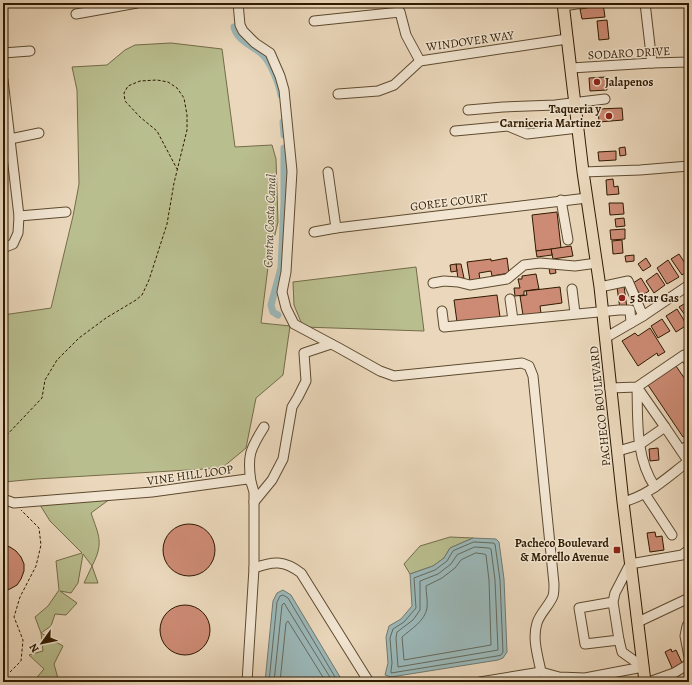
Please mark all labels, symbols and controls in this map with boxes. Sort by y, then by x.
street label: WINDOVER WAY [424,27,515,55]
street label: SODARO DRIVE [587,43,671,63]
place label: Jalapenos [605,74,653,90]
marker: Jalapenos [592,77,602,87]
place label: Taqueria y Carniceria Martinez [500,101,601,131]
marker: Taqueria y Carniceria Martinez [604,111,614,121]
water label: Contra Costa Canal [259,173,280,268]
street label: GOREE COURT [409,189,489,215]
place label: 5 Star Gas [630,290,679,306]
marker: 5 Star Gas [617,293,627,303]
street label: PACHECO BOULEVARD [586,345,614,467]
street label: VINE HILL LOOP [145,461,234,489]
place label: Pacheco Boulevard & Morello Avenue [515,535,610,565]
marker: Pacheco Boulevard & Morello Avenue [612,545,622,555]
north arrow [22,623,62,663]
text: N [26,641,43,656]

